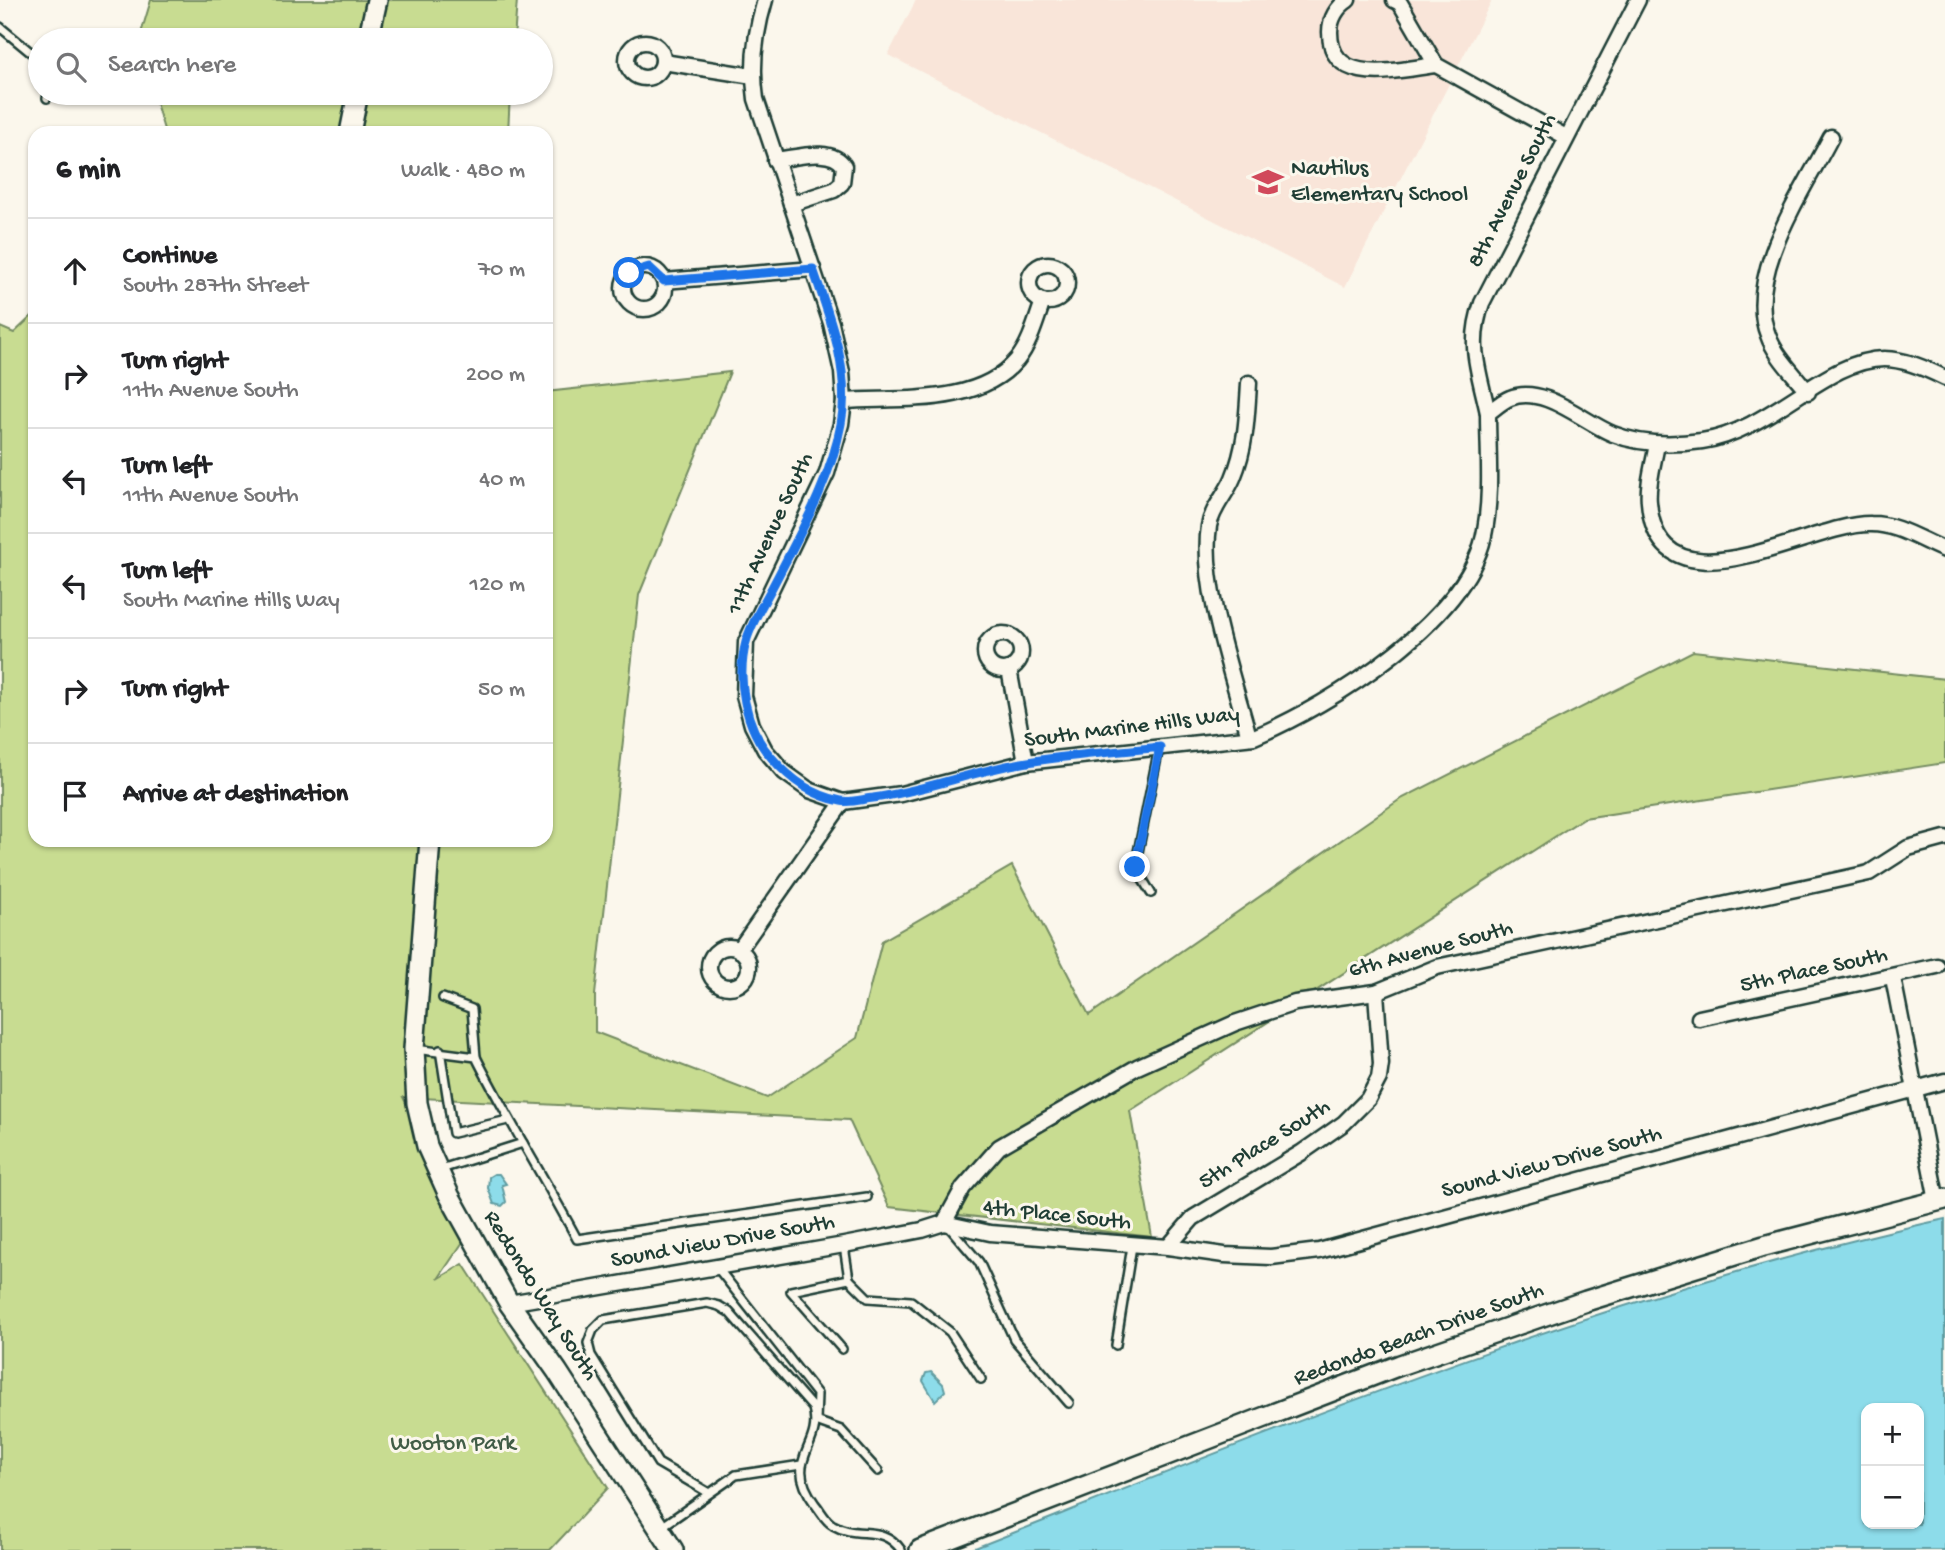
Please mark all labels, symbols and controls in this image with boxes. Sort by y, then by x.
search box [28,28,553,105]
icon: search [52,48,90,86]
text: Search here [108,51,236,82]
street label: 8th Avenue South [1462,109,1564,273]
text: 6 min [56,154,120,189]
place label: Nautilus Elementary School [1291,156,1468,209]
text: Walk · 480 m [401,158,525,185]
school or university icon: Nautilus Elementary School [1251,165,1285,199]
text: Continue [123,242,217,273]
icon: ahead [56,252,94,290]
text: 70 m [478,257,525,284]
route start [613,257,644,288]
text: South 287th Street [123,273,308,300]
text: Turn right [123,347,227,378]
icon: right [56,357,94,395]
text: 200 m [466,362,525,389]
text: 11th Avenue South [123,378,299,405]
street label: 11th Avenue South [721,449,820,620]
text: Turn left [123,452,211,483]
icon: left [56,462,94,500]
text: 40 m [479,467,525,494]
text: 11th Avenue South [123,483,299,510]
text: Turn left [123,557,211,588]
icon: left [56,567,94,605]
text: 120 m [470,572,525,599]
text: South Marine Hills Way [123,588,340,615]
icon: right [56,672,94,710]
text: Turn right [123,675,227,706]
text: 50 m [478,677,525,704]
street label: South Marine Hills Way [1023,701,1241,755]
icon: arrive [56,777,94,815]
text: Arrive at destination [123,780,348,811]
route end [1119,851,1150,882]
street label: 6th Avenue South [1346,915,1516,985]
street label: 5th Place South [1738,942,1890,1000]
street label: 5th Place South [1194,1094,1336,1196]
street label: Sound View Drive South [1439,1121,1665,1205]
street label: 4th Place South [982,1195,1132,1237]
street label: Redondo Way South [477,1206,603,1386]
street label: Sound View Drive South [609,1209,837,1275]
street label: Redondo Beach Drive South [1290,1277,1548,1393]
map controls [1861,1403,1924,1529]
button: + [1861,1403,1924,1466]
park label: Wooton Park [391,1431,518,1458]
button: − [1861,1466,1924,1529]

